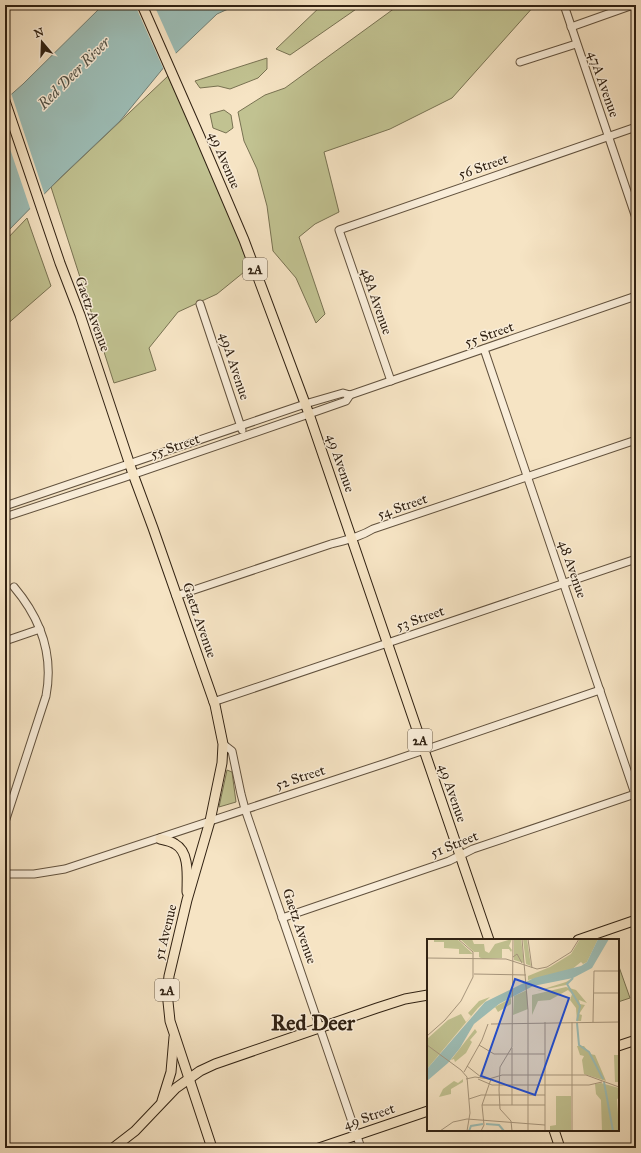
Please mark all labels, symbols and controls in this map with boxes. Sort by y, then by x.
north arrow [22,22,62,62]
text: N [32,25,46,41]
water label: Red Deer River [34,33,114,113]
street label: 47A Avenue [584,49,623,120]
street label: 49 Avenue [205,129,244,191]
street label: 56 Street [456,150,510,183]
road number: 2A [243,258,267,280]
street label: 48A Avenue [357,265,396,337]
street label: Gaetz Avenue [71,274,114,354]
street label: 55 Street [462,318,516,351]
street label: 49A Avenue [216,330,253,402]
street label: 55 Street [148,430,202,463]
street label: 49 Avenue [323,432,358,495]
street label: 54 Street [375,490,429,523]
street label: 48 Avenue [555,538,590,601]
street label: Gaetz Avenue [179,580,220,660]
street label: 53 Street [394,602,447,635]
road number: 2A [408,729,432,751]
street label: 52 Street [273,761,327,793]
street label: 49 Avenue [435,762,470,825]
street label: 51 Street [428,827,481,862]
street label: Gaetz Avenue [279,886,320,966]
street label: 51 Avenue [150,902,181,962]
inset map [427,939,619,1131]
road number: 2A [155,979,179,1001]
district label: Red Deer [271,1009,356,1036]
street label: 49 Street [341,1100,397,1133]

